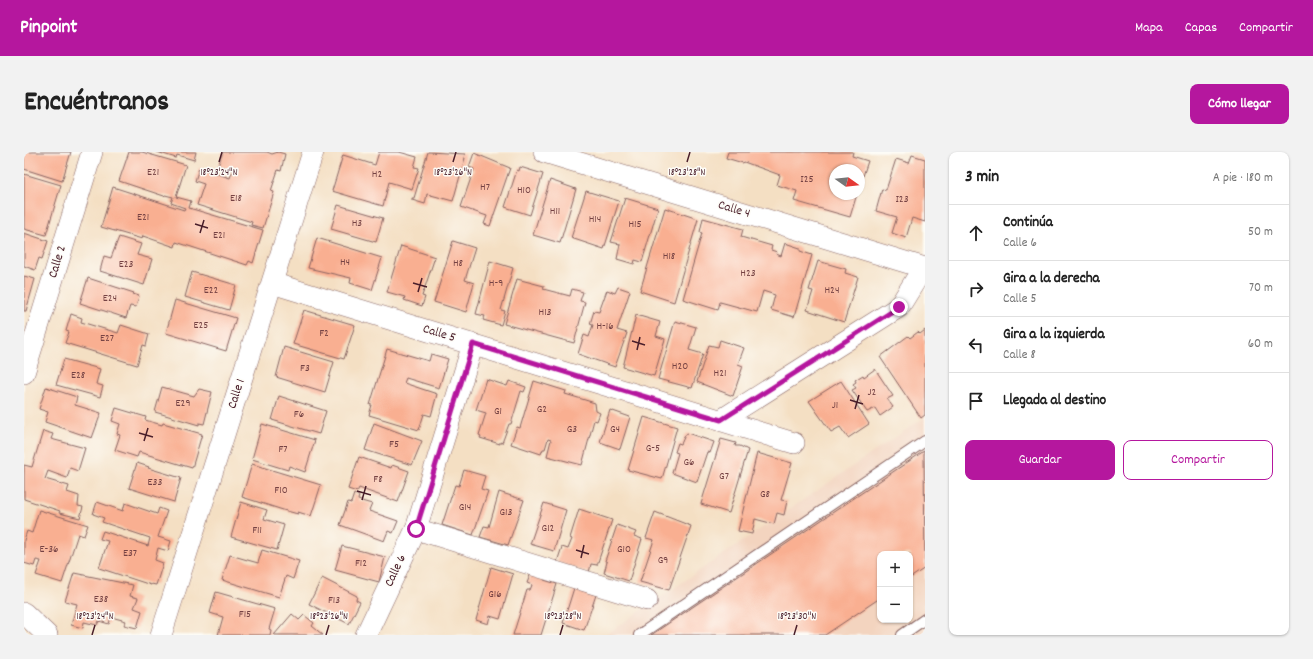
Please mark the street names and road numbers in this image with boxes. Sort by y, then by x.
street label: Calle 4 [716,196,752,224]
street label: Calle 2 [44,243,72,281]
street label: Calle 5 [420,320,458,348]
street label: Calle 1 [223,377,251,411]
street label: Calle 6 [380,552,412,590]

